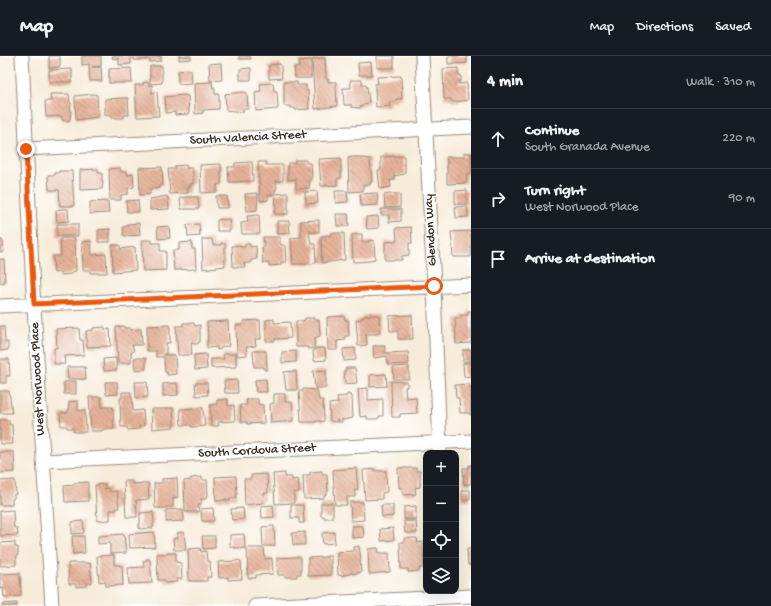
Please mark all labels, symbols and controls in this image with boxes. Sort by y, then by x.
text: Map [20,16,53,39]
text: Map [590,19,614,36]
text: Directions [636,19,693,36]
text: Saved [715,19,751,36]
text: 4 min [487,72,523,92]
text: Walk · 310 m [686,75,755,90]
text: Continue [525,122,579,140]
street label: South Valencia Street [189,127,308,149]
icon: ahead [487,128,509,150]
text: 220 m [723,131,755,146]
route end [17,140,35,158]
text: South Granada Avenue [525,140,650,155]
text: Turn right [525,182,585,200]
icon: right [487,188,509,210]
text: 90 m [729,191,755,206]
street label: Glendon Way [422,193,440,266]
text: West Norwood Place [525,200,638,215]
icon: arrive [487,248,509,270]
text: Arrive at destination [525,250,655,268]
route start [425,277,443,295]
street label: West Norwood Place [28,322,48,436]
street label: South Cordova Street [198,440,318,462]
map controls [423,450,459,594]
button: + [423,450,459,486]
button: − [423,486,459,522]
button: locate [423,522,459,558]
button: layers [423,558,459,594]

